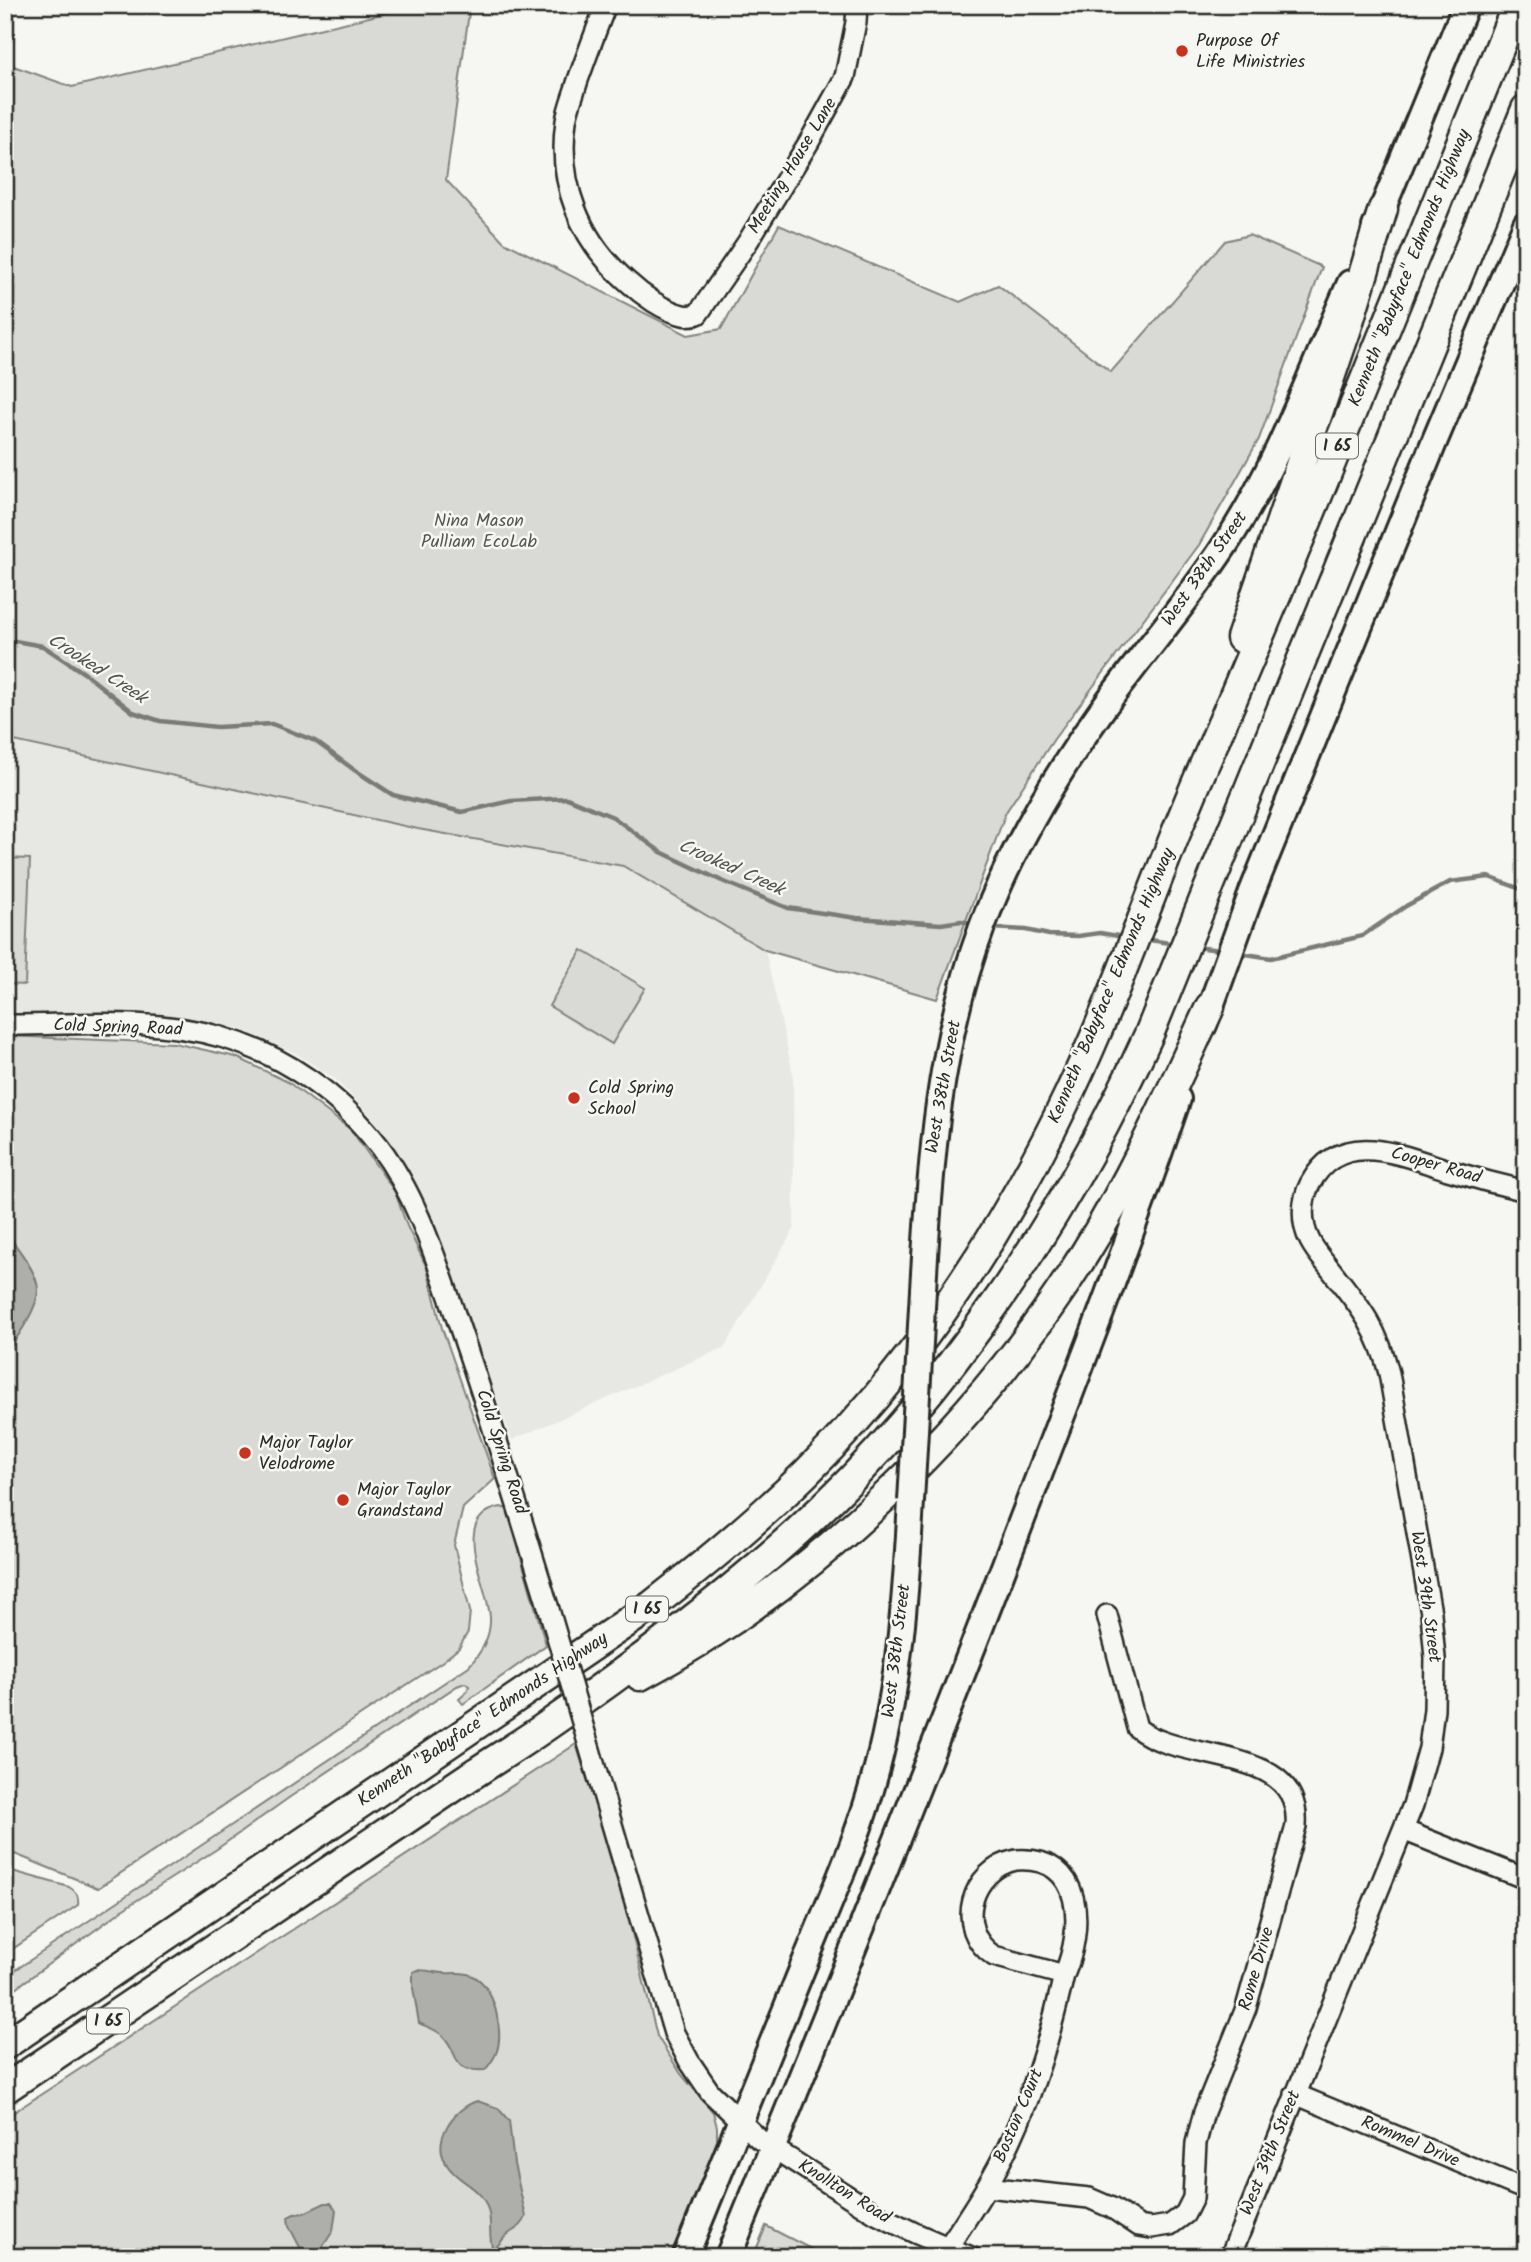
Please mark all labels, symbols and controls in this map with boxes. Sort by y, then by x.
place label: Purpose Of Life Ministries [1196,27,1306,77]
marker: Purpose Of Life Ministries [1174,43,1190,59]
street label: Meeting House Lane [741,92,845,240]
street label: Kenneth "Babyface" Edmonds Highway [1341,124,1479,411]
road number: I 65 [1316,434,1358,458]
street label: West 38th Street [1155,505,1256,632]
park label: Nina Mason Pulliam EcoLab [421,507,538,557]
water label: Crooked Creek [41,626,155,714]
water label: Crooked Creek [673,831,792,906]
street label: Kenneth "Babyface" Edmonds Highway [1041,843,1184,1128]
street label: Cold Spring Road [53,1011,184,1045]
street label: West 38th Street [918,1017,970,1156]
place label: Cold Spring School [588,1074,674,1124]
marker: Cold Spring School [566,1090,582,1106]
street label: Cooper Road [1387,1139,1486,1193]
street label: Cold Spring Road [467,1386,535,1519]
place label: Major Taylor Velodrome [259,1429,354,1479]
marker: Major Taylor Velodrome [237,1445,253,1461]
place label: Major Taylor Grandstand [357,1476,452,1526]
marker: Major Taylor Grandstand [335,1492,351,1508]
street label: West 39th Street [1401,1529,1449,1666]
street label: West 38th Street [874,1581,920,1720]
road number: I 65 [626,1596,668,1622]
street label: Kenneth "Babyface" Edmonds Highway [352,1625,615,1815]
street label: Rome Drive [1231,1924,1283,2014]
road number: I 65 [87,2008,129,2034]
street label: Boston Court [986,2063,1052,2168]
street label: West 39th Street [1233,2085,1310,2220]
street label: Rommel Drive [1356,2108,1464,2176]
street label: Knollton Road [792,2152,897,2233]

